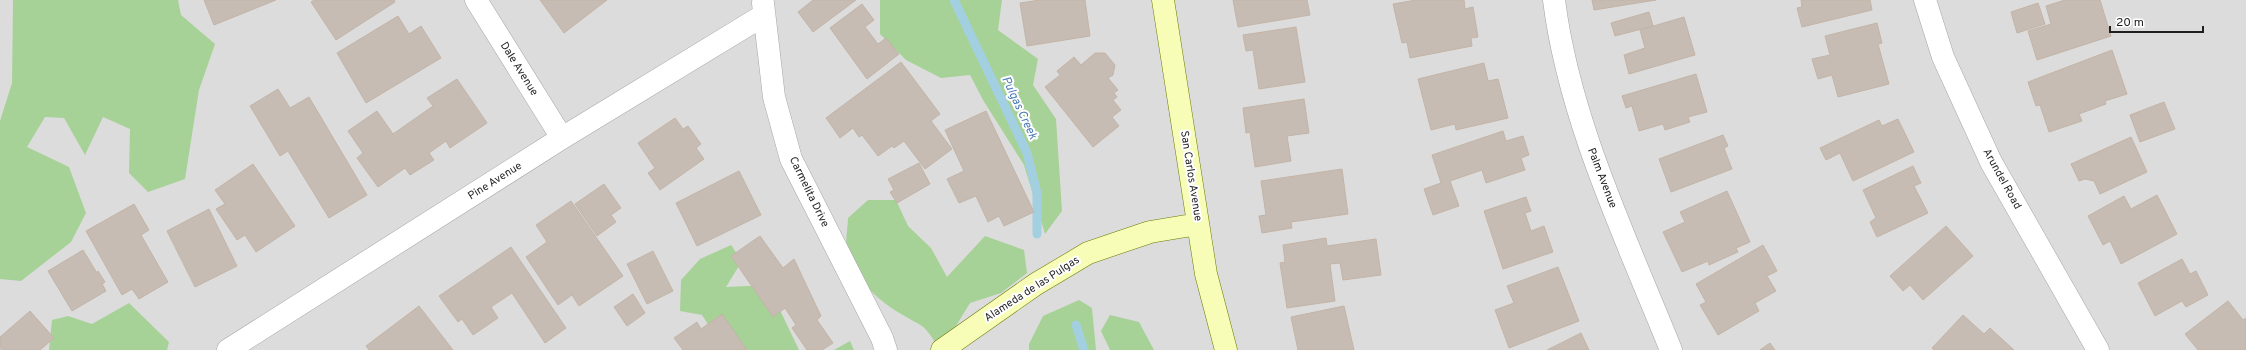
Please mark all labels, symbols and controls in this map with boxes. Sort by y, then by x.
scale bar [2110,8,2203,34]
text: 20 m [2116,15,2144,31]
street label: Dale Avenue [497,40,541,99]
water label: Pulgas Creek [997,74,1041,143]
street label: San Carlos Avenue [1177,130,1205,222]
street label: Palm Avenue [1584,146,1620,210]
street label: Arundel Road [1980,146,2024,212]
street label: Carmelita Drive [786,154,832,230]
street label: Pine Avenue [465,159,525,203]
street label: Alameda de las Pulgas [982,253,1082,325]

